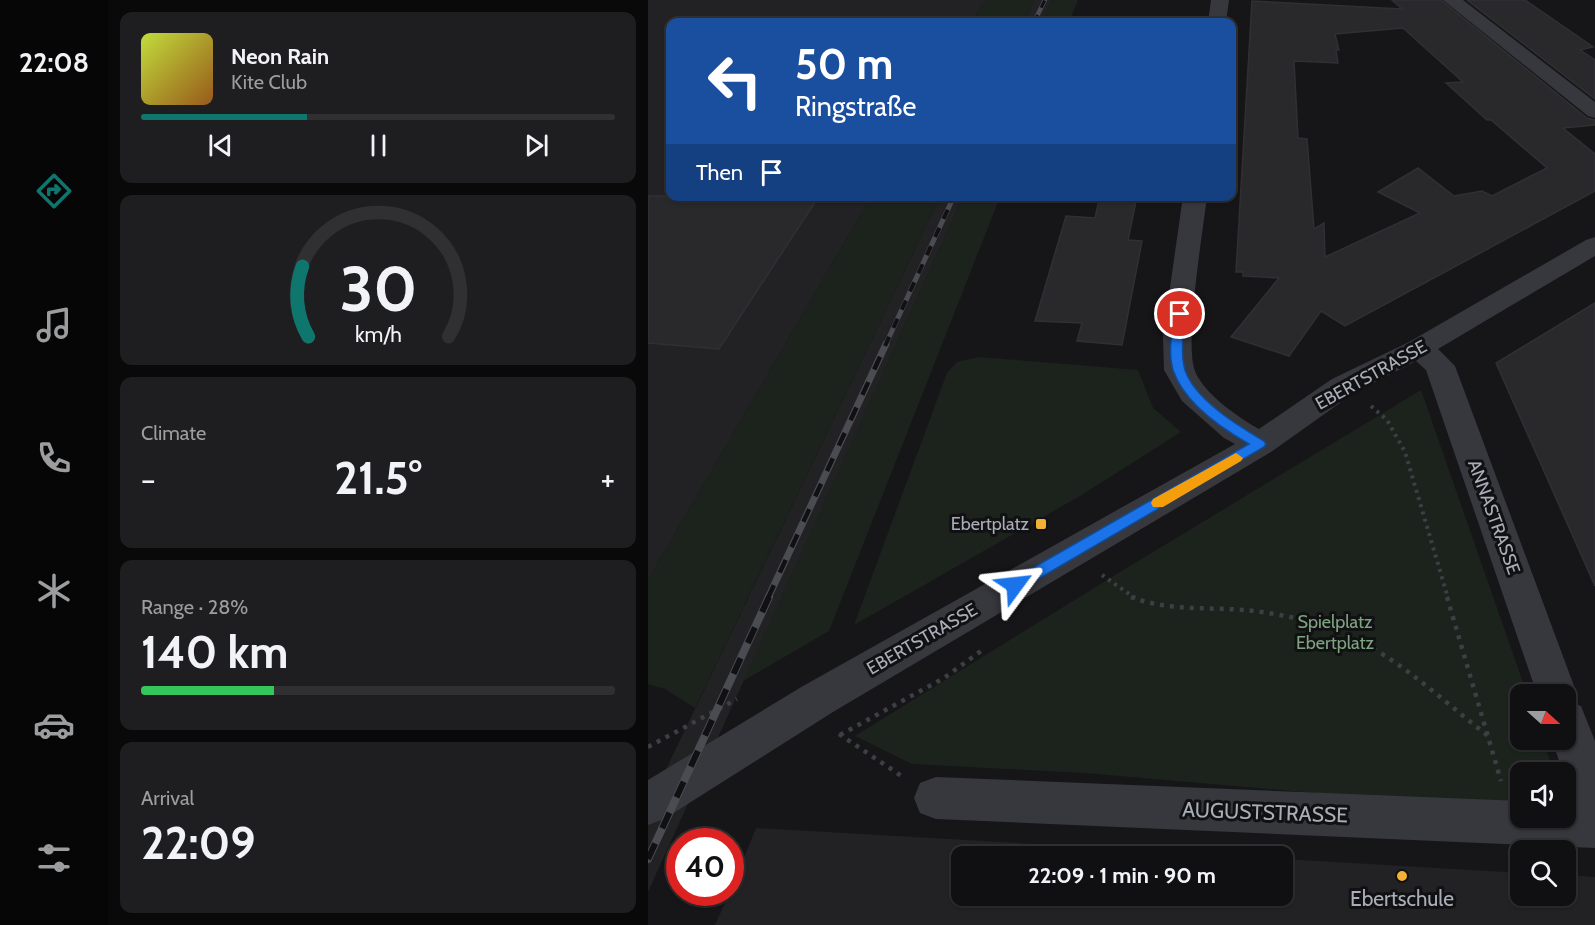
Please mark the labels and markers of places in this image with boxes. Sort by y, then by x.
pin [1154,288,1205,339]
place label: Ebertplatz [951,513,1030,535]
marker: Ebertplatz [1034,517,1048,531]
marker: Ebertschule [1395,869,1409,883]
place label: Ebertschule [1350,886,1454,911]

